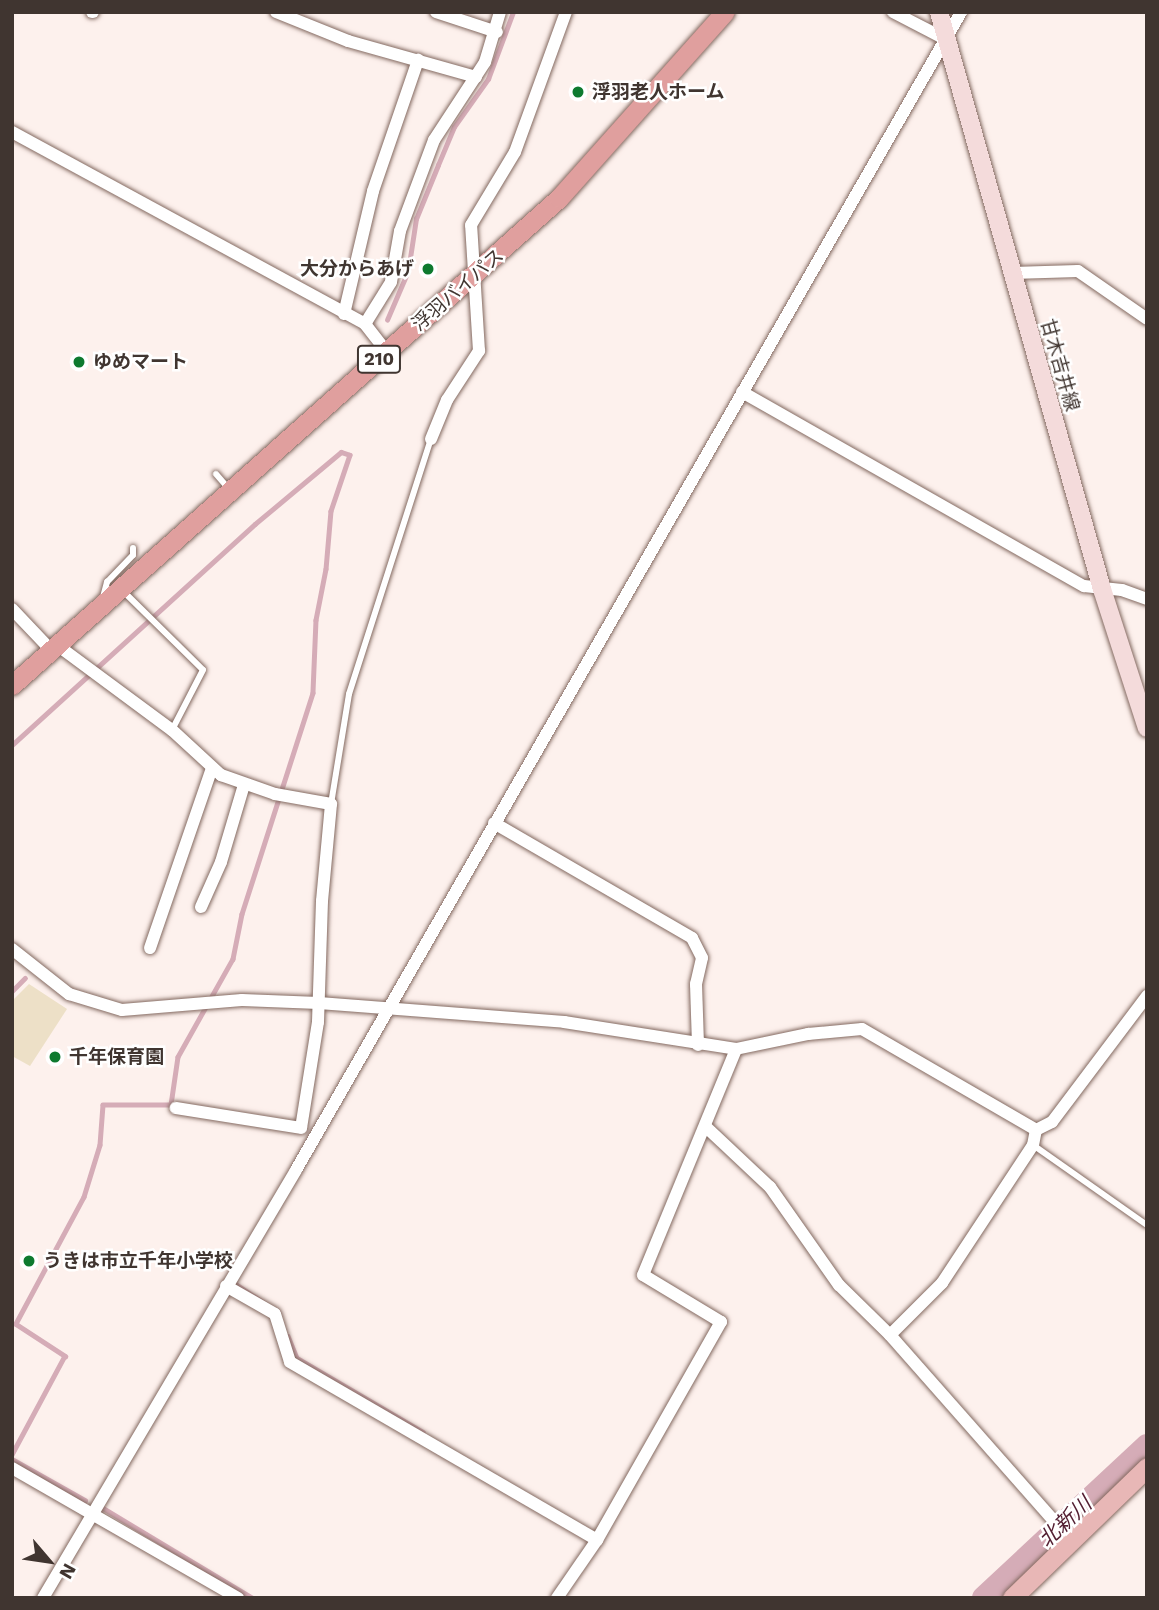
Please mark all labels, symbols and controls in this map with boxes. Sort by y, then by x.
place label: 浮羽老人ホーム [592,81,725,103]
marker: 浮羽老人ホーム [570,84,586,100]
street label: 浮羽バイパス [408,244,508,336]
place label: 大分からあげ [300,258,414,280]
marker: 大分からあげ [420,261,436,277]
street label: 甘木吉井線 [1036,316,1084,414]
road number: 210 [356,344,402,374]
place label: ゆめマート [93,351,188,373]
marker: ゆめマート [71,354,87,370]
place label: 千年保育園 [69,1046,164,1068]
marker: 千年保育園 [47,1049,63,1065]
place label: うきは市立千年小学校 [43,1250,233,1272]
marker: うきは市立千年小学校 [21,1253,37,1269]
water label: 北新川 [1033,1491,1097,1553]
north arrow [14,1526,84,1596]
text: N [54,1560,81,1583]

